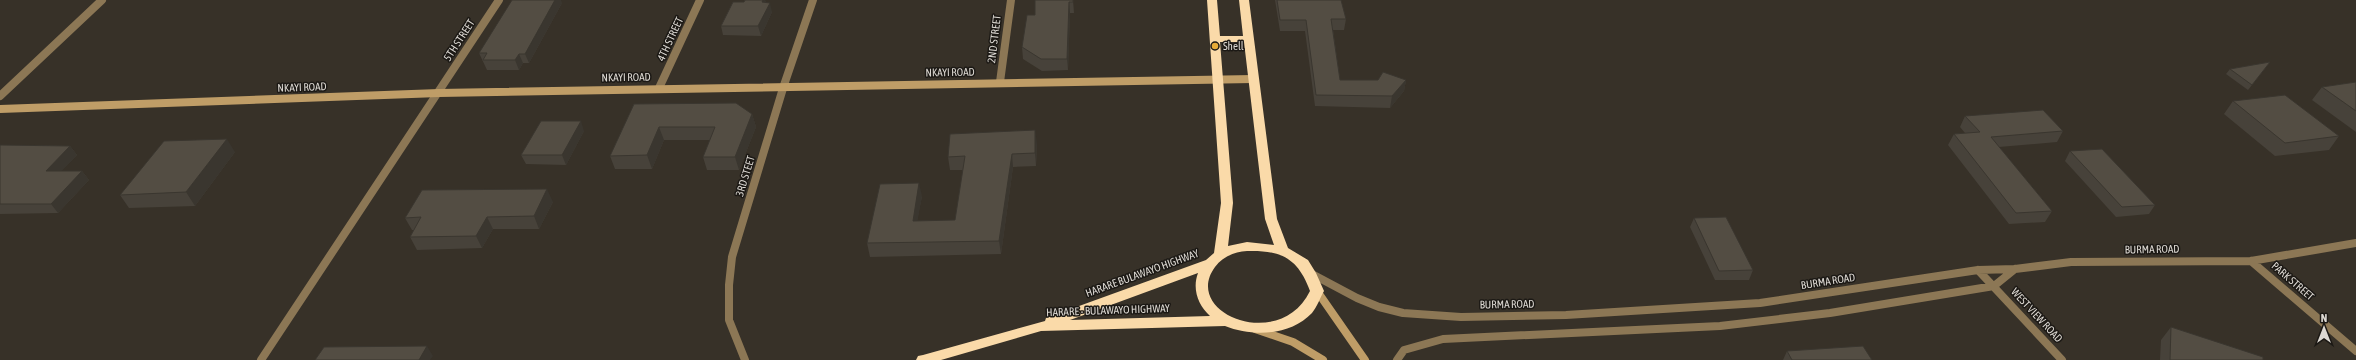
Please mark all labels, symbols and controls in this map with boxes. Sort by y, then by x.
street label: 2ND STREET [985,14,1003,64]
street label: 4TH STREET [655,15,685,63]
street label: 5TH STREET [441,17,477,63]
place label: Shell [1223,40,1244,52]
marker: Shell [1210,41,1220,51]
street label: NKAYI ROAD [925,66,975,78]
street label: NKAYI ROAD [601,71,651,83]
street label: NKAYI ROAD [277,80,327,94]
street label: 3RD STEET [733,154,757,198]
street label: BURMA ROAD [2124,243,2180,255]
street label: HARARE BULAWAYO HIGHWAY [1084,247,1200,299]
street label: PARK STREET [2269,259,2317,303]
street label: BURMA ROAD [1800,271,1856,291]
street label: WEST VIEW ROAD [2009,286,2065,344]
street label: BURMA ROAD [1479,298,1535,310]
street label: HARARE - BULAWAYO HIGHWAY [1046,302,1170,318]
north arrow [2304,308,2344,348]
text: N [2321,312,2327,324]

